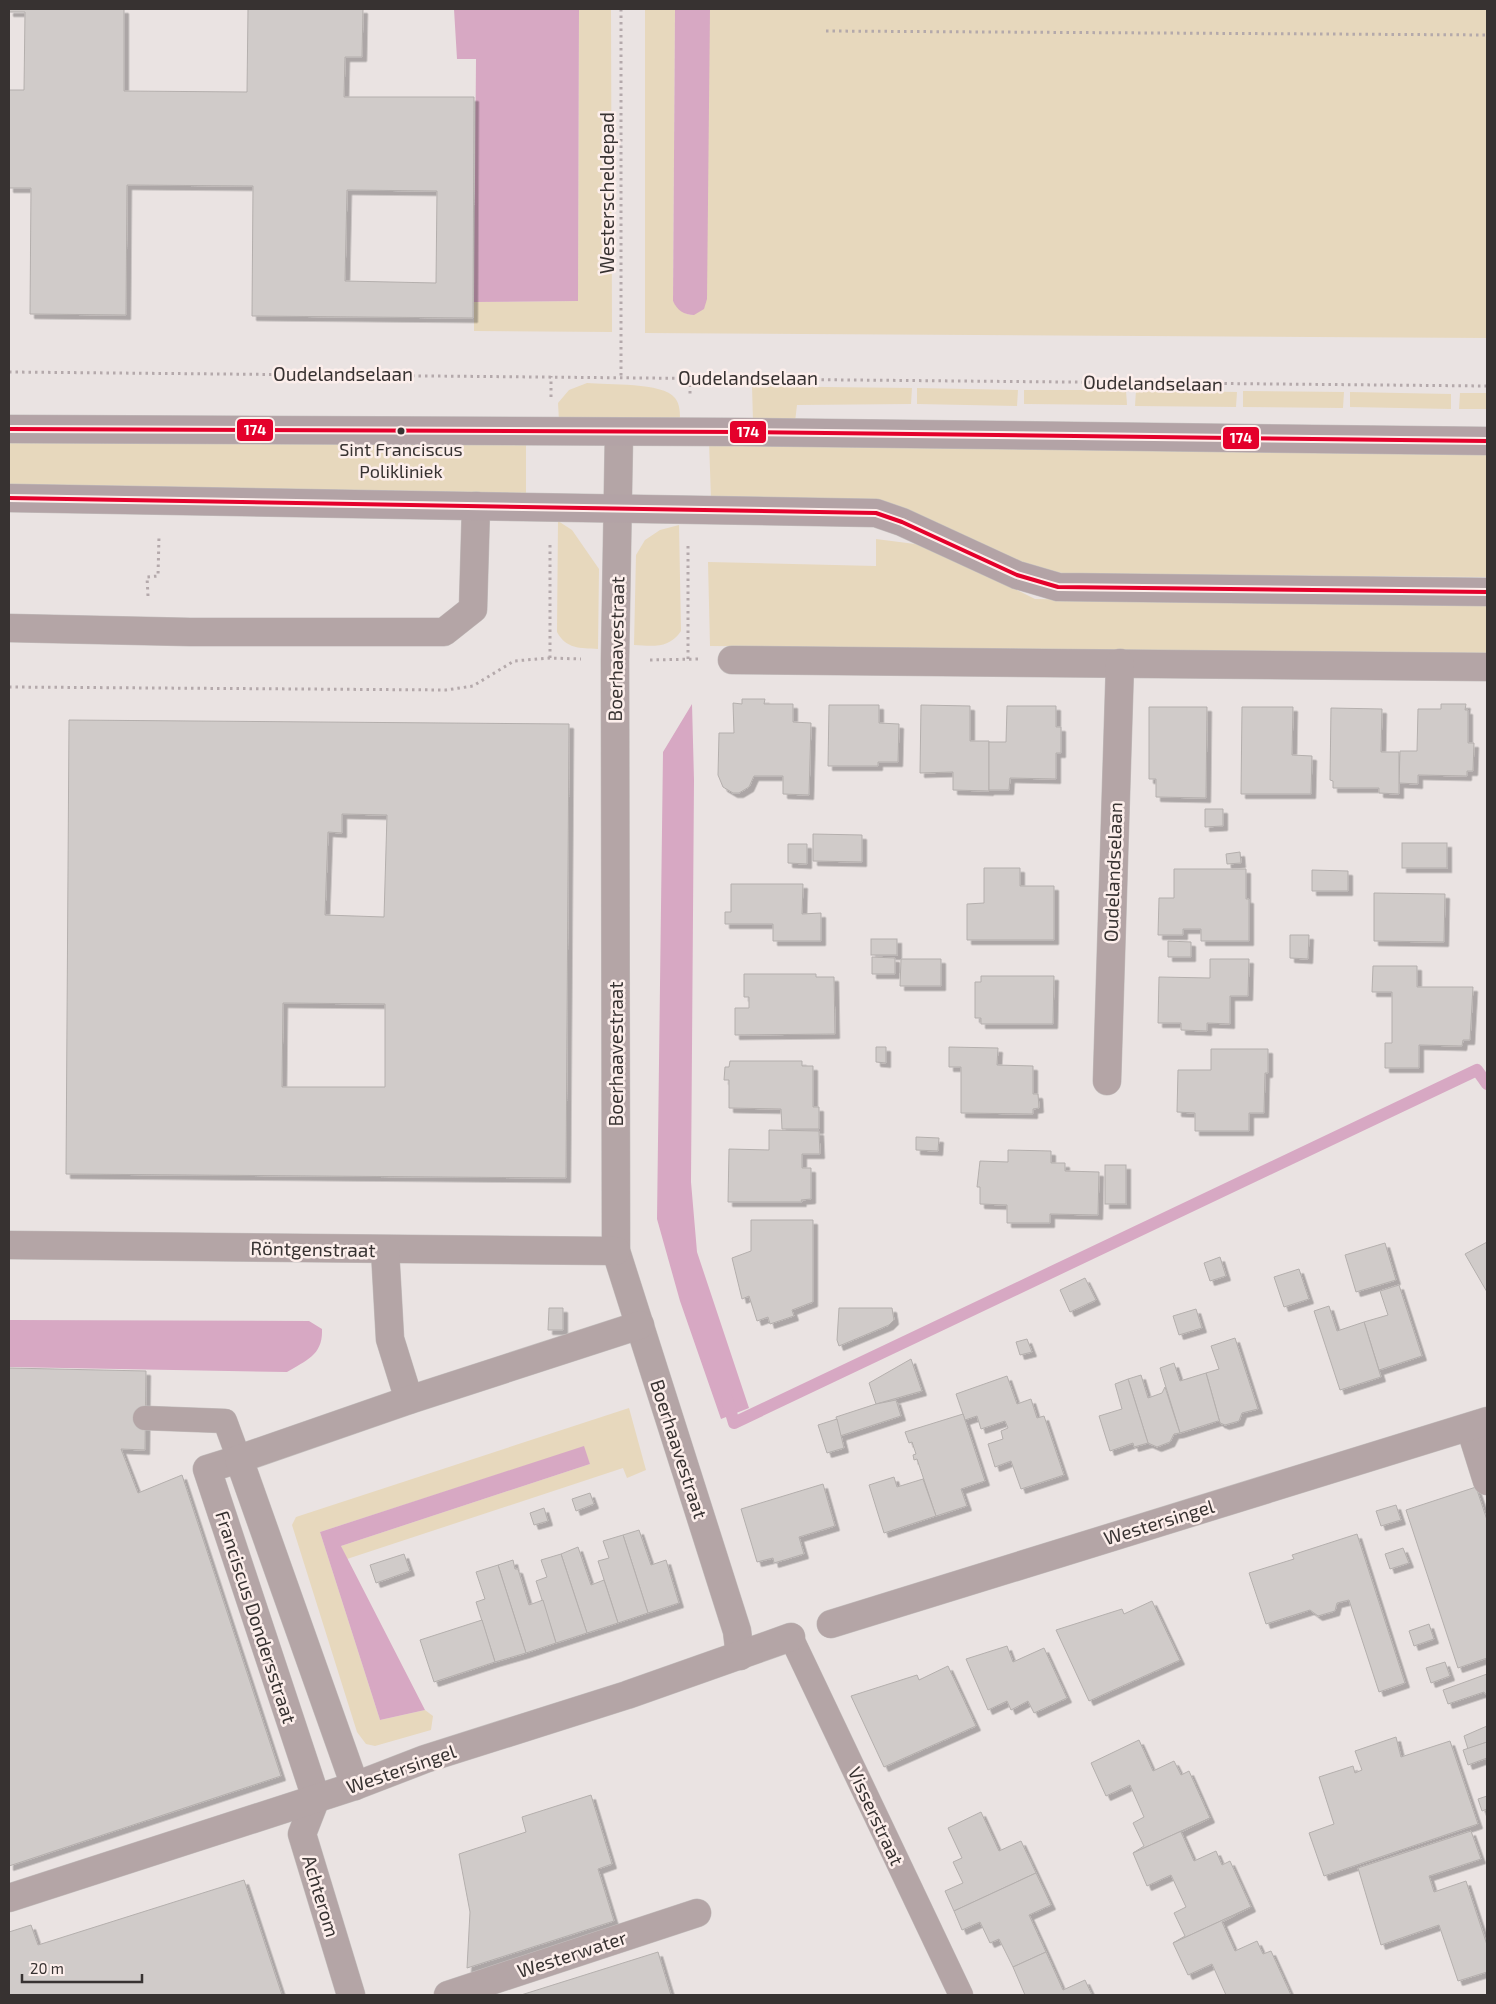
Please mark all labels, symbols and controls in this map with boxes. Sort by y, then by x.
street label: Westerscheldepad [595,112,618,274]
street label: Oudelandselaan [273,362,413,385]
street label: Oudelandselaan [678,366,818,389]
street label: Oudelandselaan [1083,370,1223,395]
line badge: 174 [236,418,274,442]
line badge: 174 [729,420,767,444]
text: 174 [244,421,266,438]
text: 174 [737,423,759,440]
marker: Sint Franciscus Polikliniek [396,426,406,436]
line badge: 174 [1222,426,1260,450]
text: 174 [1230,429,1252,446]
place label: Sint Franciscus Polikliniek [339,438,463,482]
street label: Boerhaavestraat [603,576,628,722]
street label: Oudelandselaan [1099,802,1126,942]
street label: Boerhaavestraat [604,981,627,1127]
street label: Röntgenstraat [250,1236,376,1261]
street label: Boerhaavestraat [646,1376,713,1521]
street label: Westersingel [1101,1494,1217,1549]
street label: Franciscus Dondersstraat [211,1508,302,1726]
street label: Westersingel [343,1739,459,1798]
street label: Visserstraat [844,1763,909,1869]
street label: Achterom [298,1852,345,1940]
street label: Westerwater [514,1925,630,1982]
scale bar [22,1952,142,1984]
text: 20 m [30,1959,64,1977]

